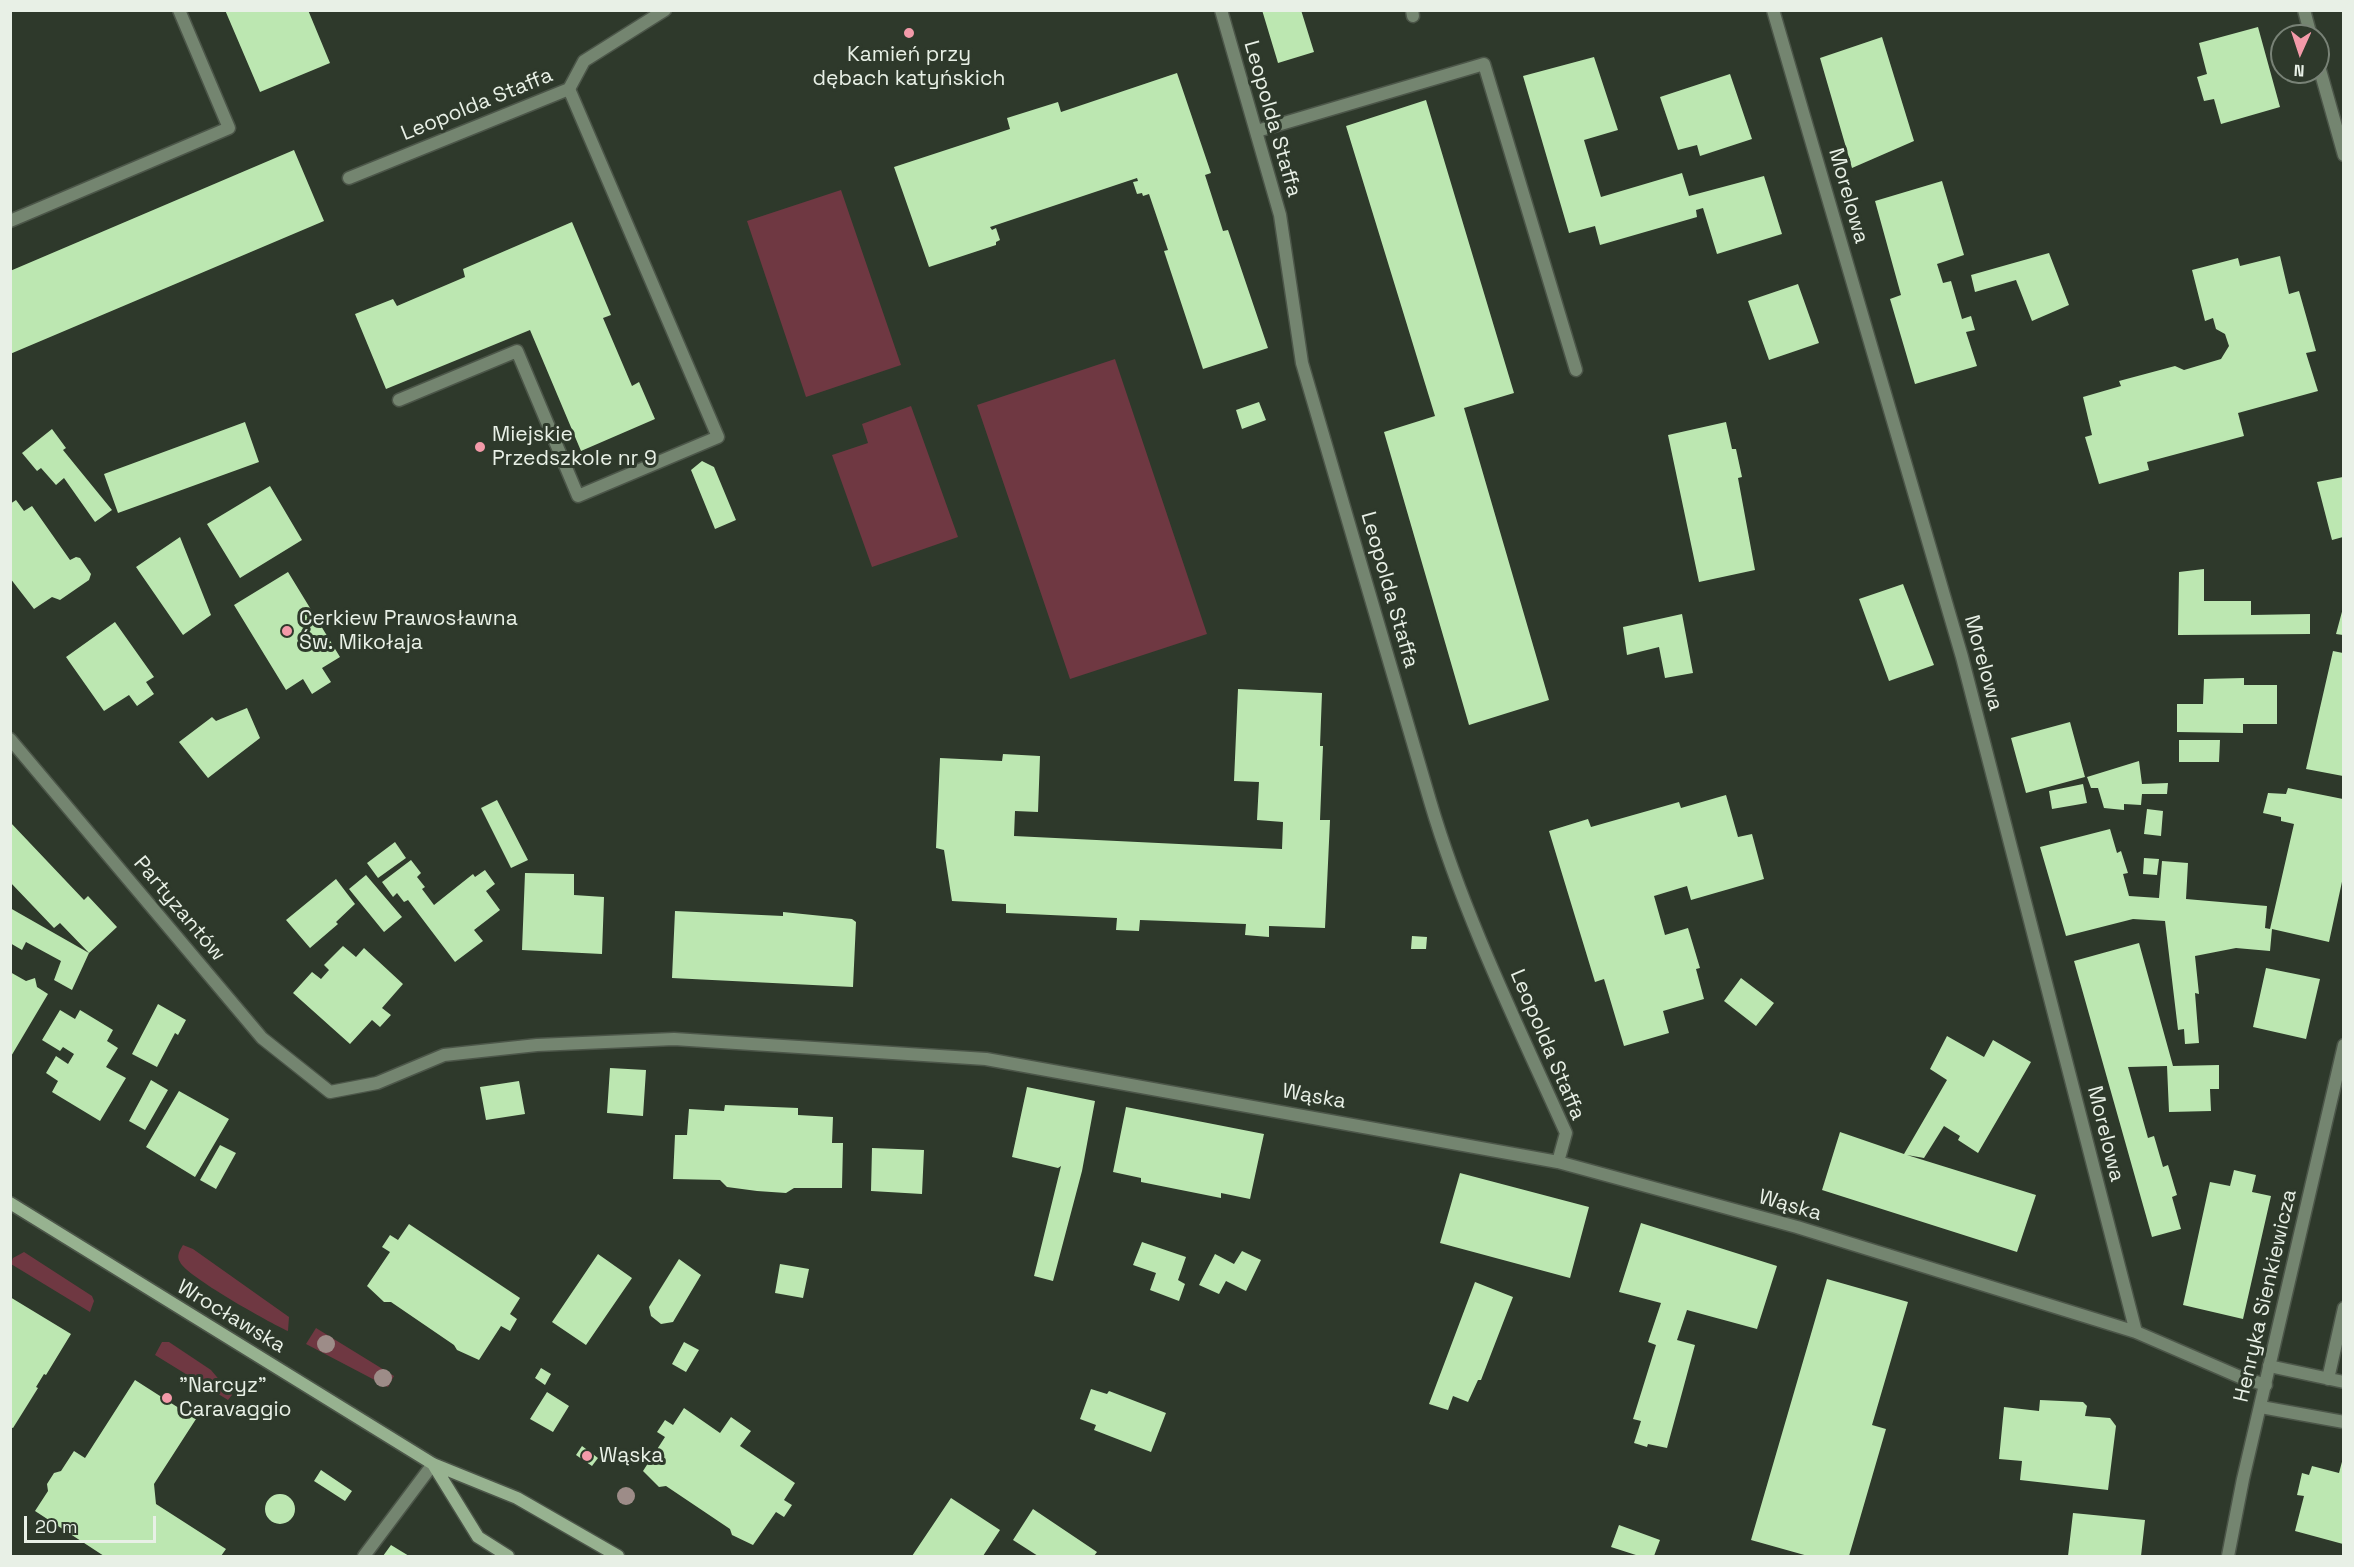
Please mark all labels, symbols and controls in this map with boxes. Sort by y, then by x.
north arrow [2270,24,2330,84]
marker: Kamień przy dębach katyńskich [902,26,916,40]
street label: Leopolda Staffa [1238,38,1306,200]
place label: Kamień przy dębach katyńskich [813,42,1005,92]
text: N [2293,60,2305,81]
street label: Leopolda Staffa [398,63,556,147]
street label: Morelowa [1822,146,1874,246]
place label: Miejskie Przedszkole nr 9 [492,422,657,472]
marker: Miejskie Przedszkole nr 9 [473,440,487,454]
street label: Leopolda Staffa [1355,509,1423,671]
place label: Cerkiew Prawosławna Św. Mikołaja [299,606,518,656]
street label: Morelowa [1958,613,2008,713]
marker: Cerkiew Prawosławna Św. Mikołaja [280,624,294,638]
street label: Partyzantów [128,851,230,967]
street label: Leopolda Staffa [1504,966,1590,1124]
street label: Wąska [1280,1079,1348,1115]
street label: Morelowa [2081,1084,2129,1184]
street label: Wąska [1756,1185,1824,1227]
street label: Henryka Sienkiewicza [2229,1187,2303,1405]
street label: Wrocławska [172,1275,290,1359]
place label: "Narcyz" Caravaggio [179,1373,292,1423]
marker: "Narcyz" Caravaggio [160,1391,174,1405]
place label: Wąska [599,1443,663,1469]
marker: Wąska [580,1449,594,1463]
scale bar [27,1504,159,1542]
text: 20 m [35,1515,78,1538]

